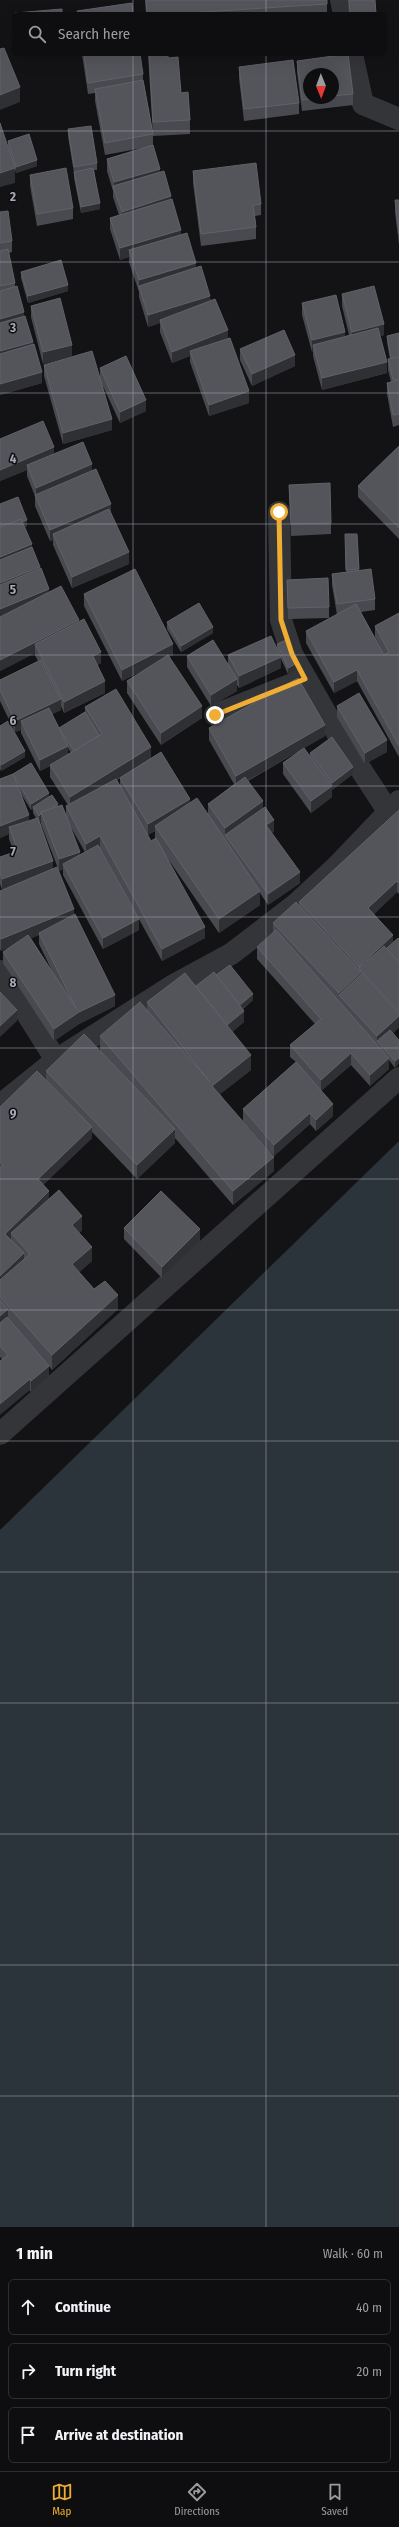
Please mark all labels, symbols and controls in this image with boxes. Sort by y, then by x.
search box [12,12,387,56]
icon: search [26,23,48,45]
text: Search here [58,25,130,43]
north arrow [303,68,339,104]
text: 2 [9,189,16,204]
text: 3 [9,320,16,335]
text: 4 [10,451,17,466]
route start [270,503,288,521]
text: 5 [10,582,16,597]
route end [206,706,224,724]
text: 6 [10,713,17,728]
text: 7 [10,844,16,859]
text: 8 [10,975,17,990]
text: 9 [10,1106,17,1121]
text: 1 min [16,2243,53,2264]
text: Walk · 60 m [323,2246,383,2261]
icon: ahead [17,2296,39,2318]
text: Continue [55,2298,111,2316]
text: 40 m [356,2300,382,2315]
icon: right [17,2360,39,2382]
text: Turn right [55,2362,116,2380]
text: 20 m [356,2364,382,2379]
icon: arrive [17,2424,39,2446]
text: Arrive at destination [55,2426,183,2444]
tab: Map [51,2481,73,2518]
tab: Directions [174,2481,220,2518]
tab: Saved [321,2481,348,2518]

